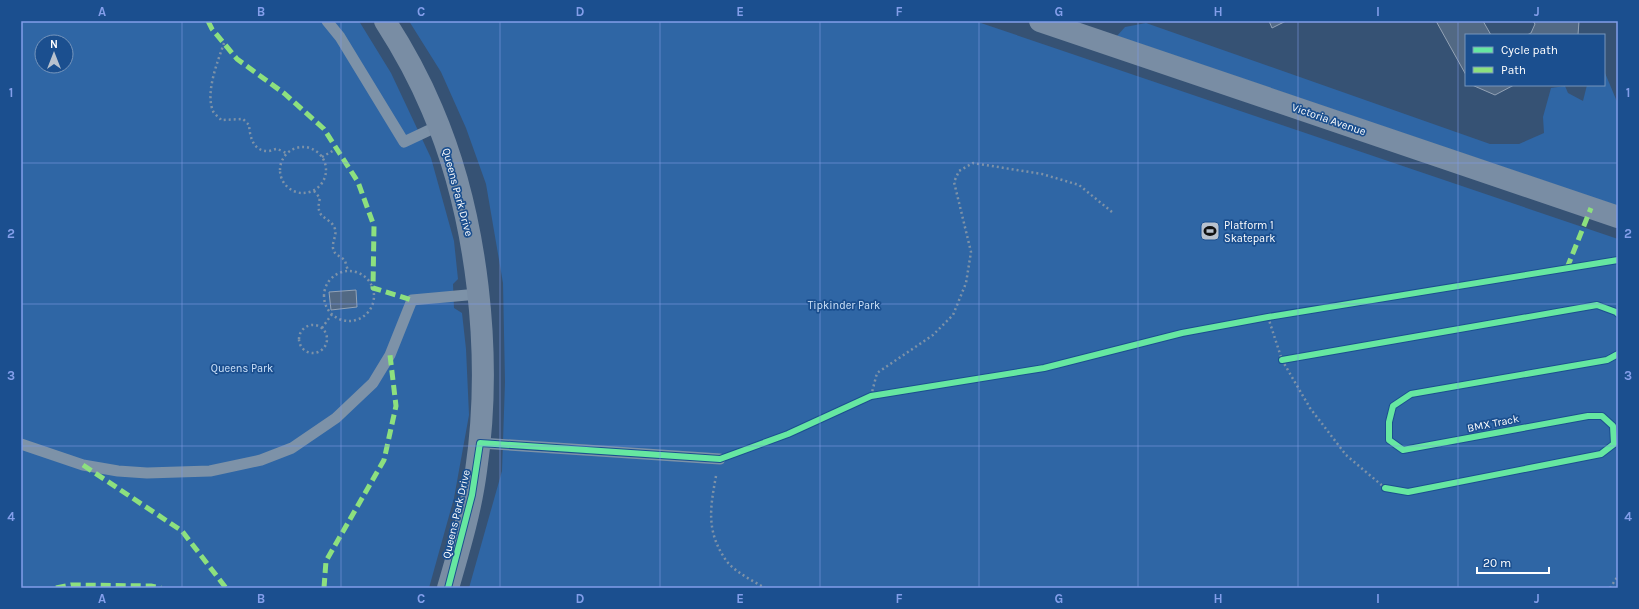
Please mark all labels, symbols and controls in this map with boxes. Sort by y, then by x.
text: A [98,4,106,19]
text: B [257,4,265,19]
text: C [417,4,425,19]
text: D [576,4,585,19]
text: E [736,4,744,19]
text: F [895,4,903,19]
text: G [1055,4,1063,19]
text: H [1213,4,1223,19]
text: I [1376,4,1380,19]
text: J [1534,4,1540,19]
north arrow [34,34,74,74]
legend [1465,34,1605,86]
text: N [50,38,58,51]
text: Cycle path [1501,43,1558,57]
text: Path [1501,63,1526,77]
text: 1 [9,85,13,100]
text: 1 [1626,85,1630,100]
street label: Victoria Avenue [1290,101,1368,138]
street label: Queens Park Drive [439,147,476,238]
place label: Platform 1 Skatepark [1224,219,1275,245]
sports icon: Platform 1 Skatepark [1199,220,1221,242]
text: 2 [7,226,15,241]
text: 2 [1624,226,1632,241]
park label: Tipkinder Park [808,299,880,312]
park label: Queens Park [211,362,273,375]
text: 3 [7,368,15,383]
text: 3 [1624,368,1632,383]
street label: BMX Track [1466,412,1520,435]
street label: Queens Park Drive [440,468,473,560]
text: 4 [7,509,15,524]
text: 4 [1624,509,1632,524]
scale bar [1477,549,1549,575]
text: 20 m [1483,556,1511,570]
text: A [98,591,106,606]
text: B [257,591,265,606]
text: C [417,591,425,606]
text: D [576,591,585,606]
text: E [736,591,744,606]
text: F [895,591,903,606]
text: G [1055,591,1063,606]
text: H [1213,591,1223,606]
text: I [1376,591,1380,606]
text: J [1534,591,1540,606]

